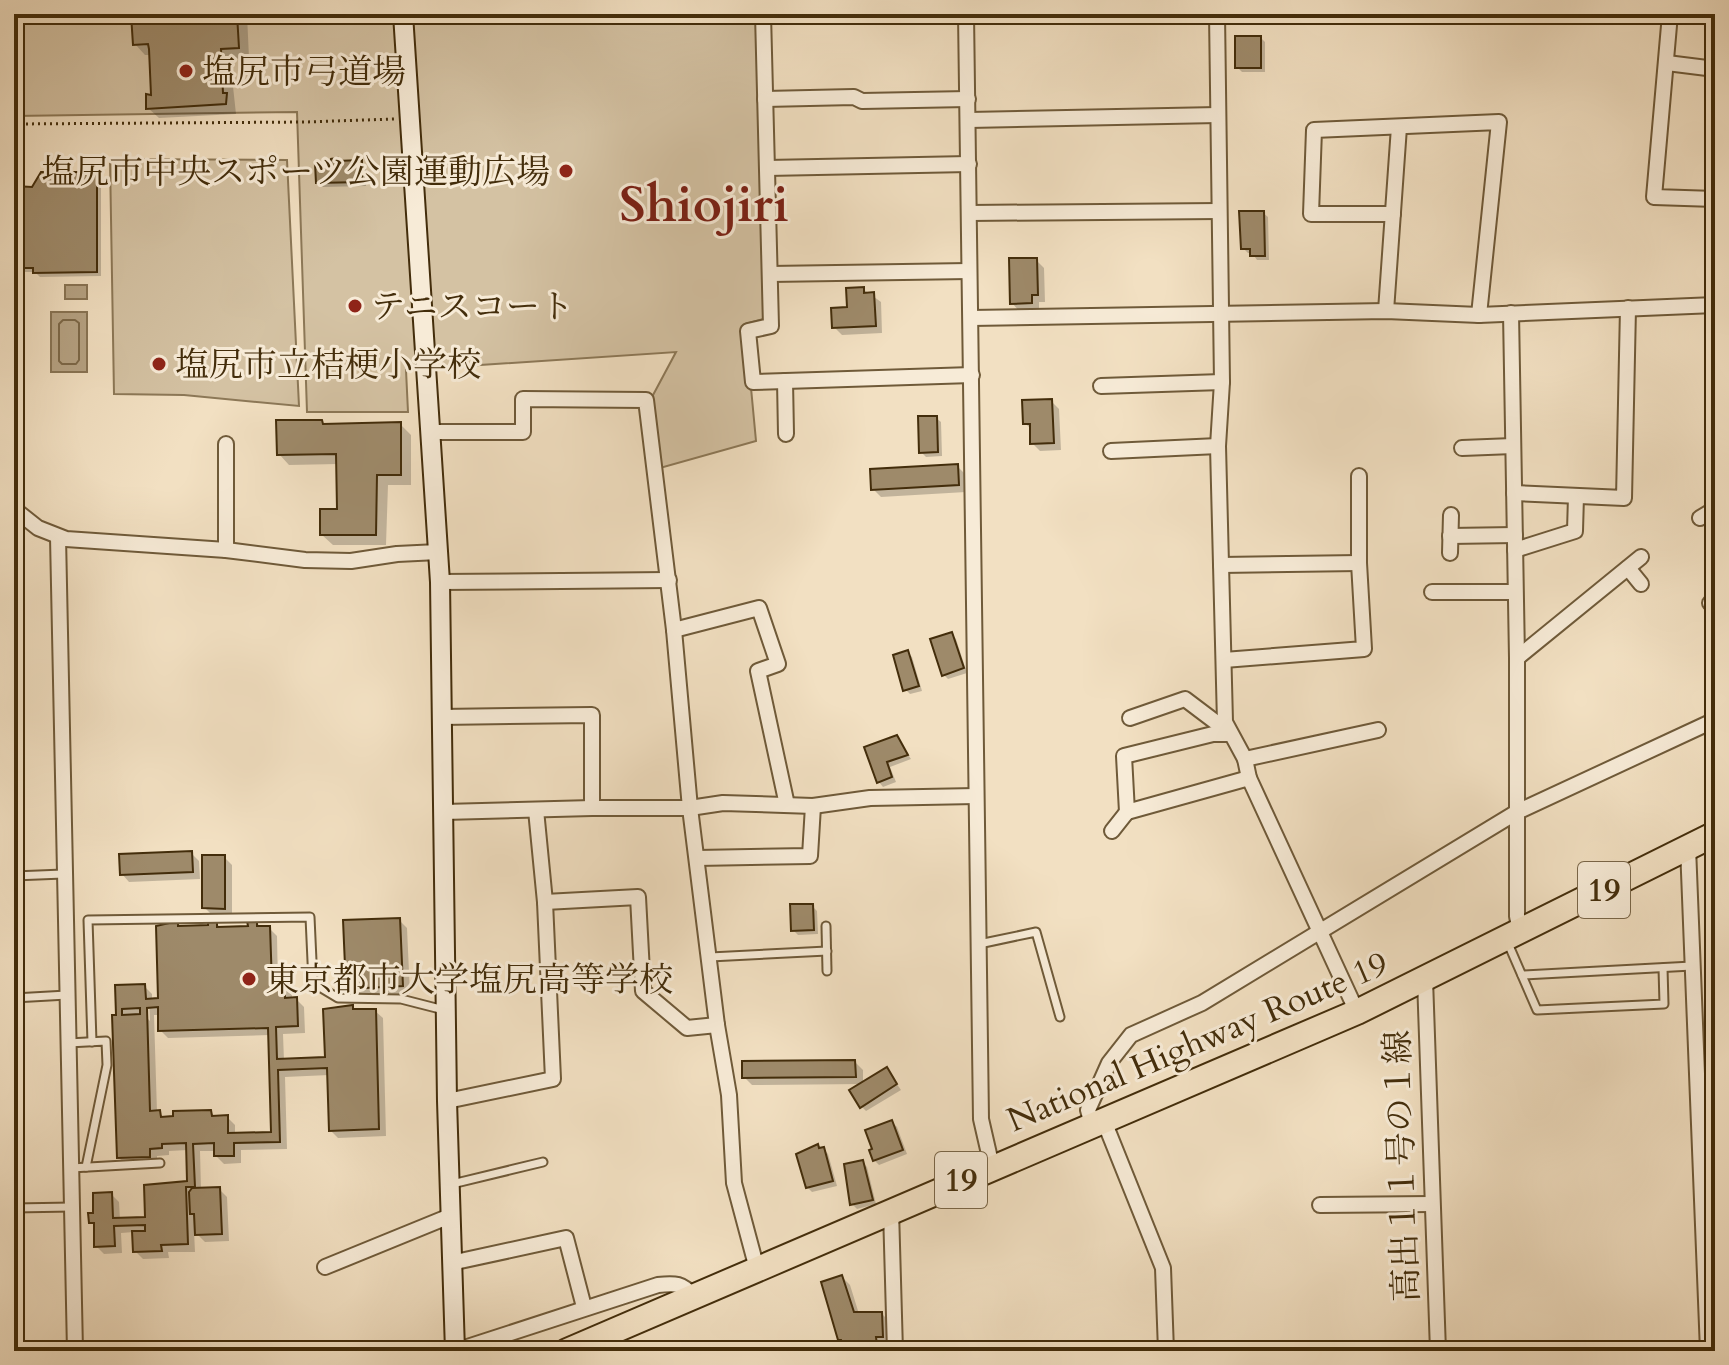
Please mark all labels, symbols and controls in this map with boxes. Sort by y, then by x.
place label: 塩尻市弓道場 [202,49,406,95]
marker: 塩尻市弓道場 [177,62,195,80]
place label: 塩尻市中央スポーツ公園運動広場 [41,149,550,195]
marker: 塩尻市中央スポーツ公園運動広場 [557,162,575,180]
district label: Shiojiri [619,171,789,239]
place label: テニスコート [371,284,574,330]
marker: テニスコート [346,297,364,315]
place label: 塩尻市立桔梗小学校 [175,342,481,388]
marker: 塩尻市立桔梗小学校 [150,355,168,373]
road number: 19 [1578,862,1630,918]
street label: National Highway Route 19 [1000,941,1395,1143]
place label: 東京都市大学塩尻高等学校 [265,957,673,1003]
marker: 東京都市大学塩尻高等学校 [240,970,258,988]
street label: 高出１１号の１線 [1374,1029,1430,1303]
road number: 19 [935,1152,987,1208]

